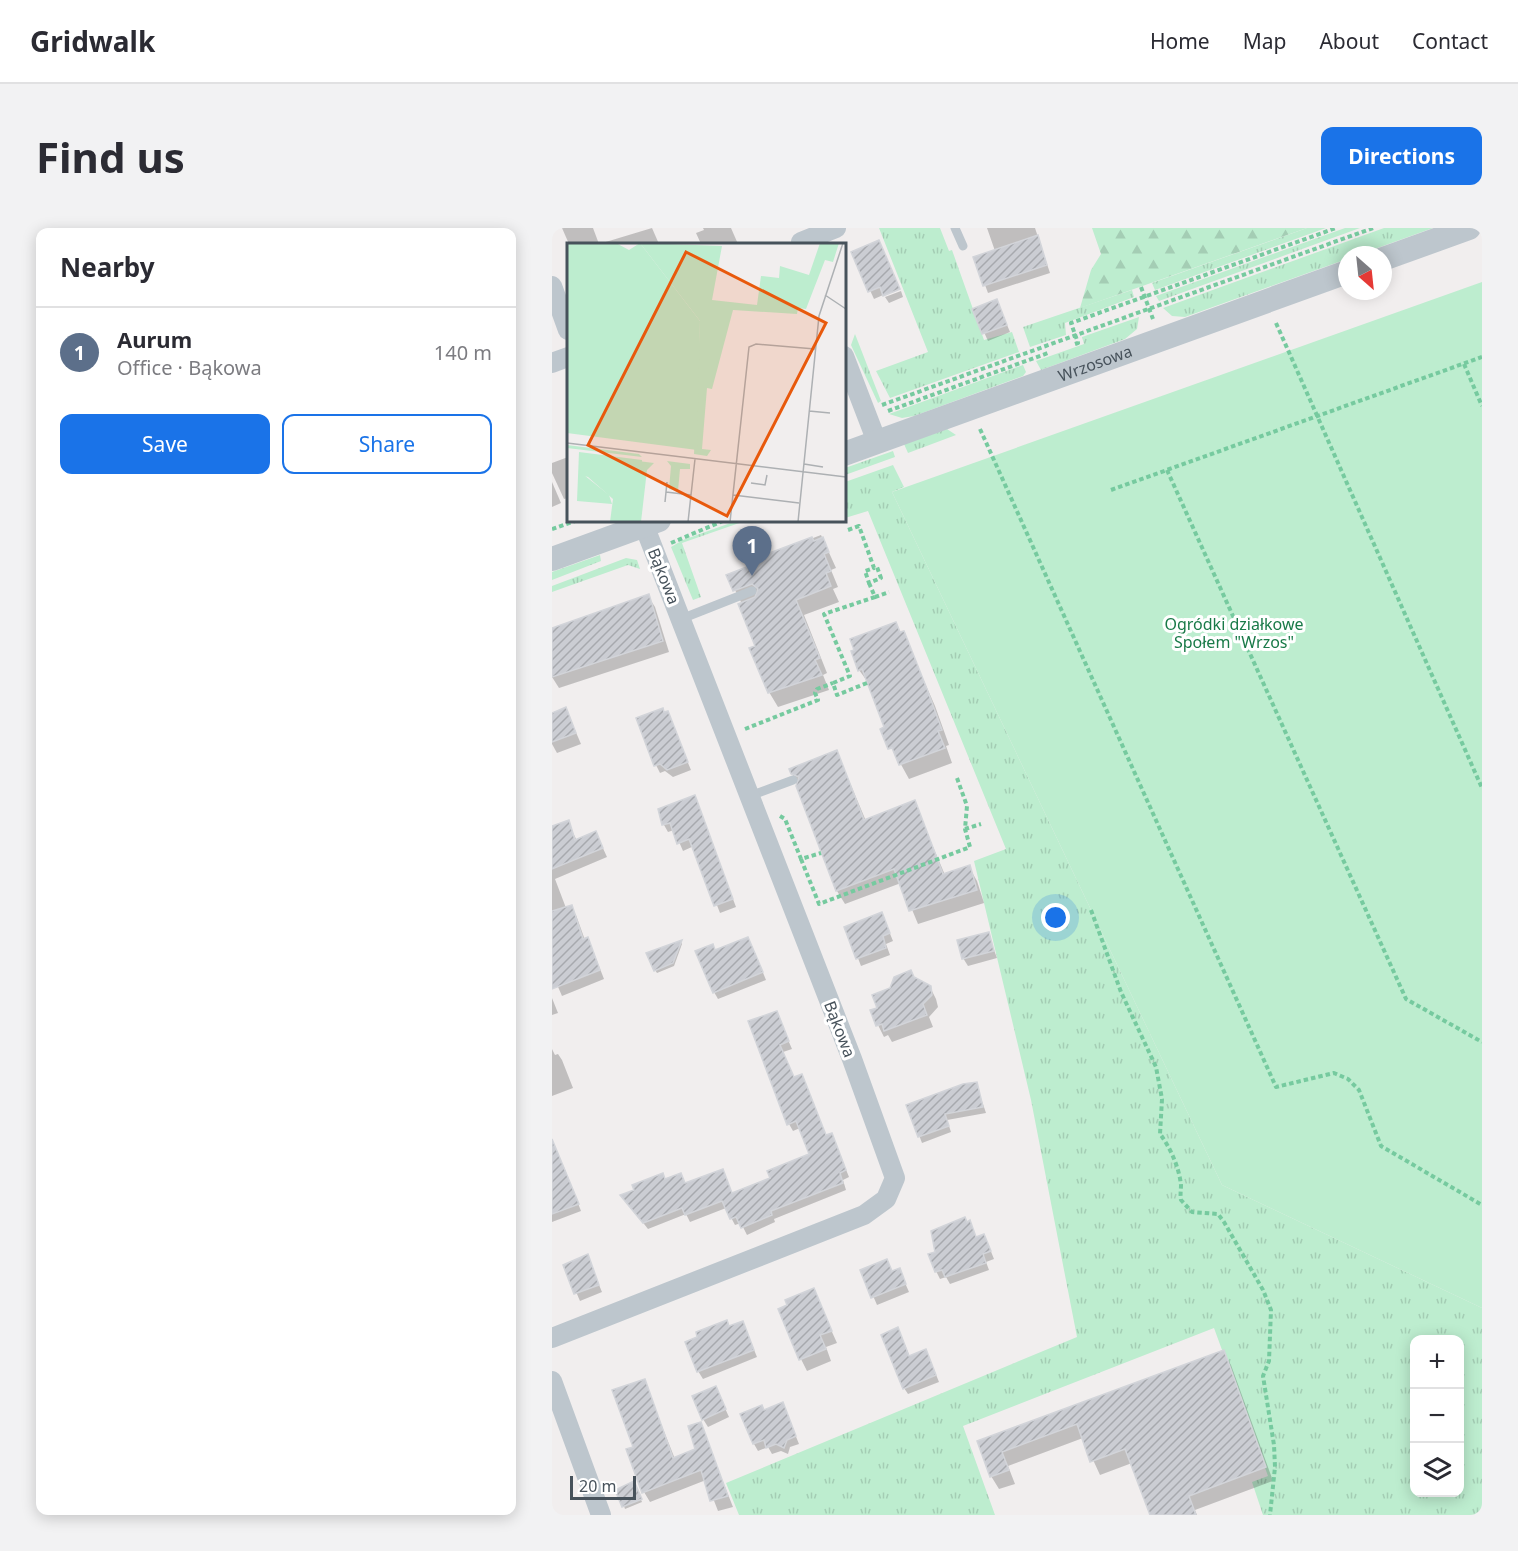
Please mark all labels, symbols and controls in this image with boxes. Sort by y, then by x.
text: Gridwalk [30,22,155,60]
text: Home [1150,27,1210,55]
text: Map [1243,27,1286,55]
text: About [1319,27,1379,55]
text: Contact [1412,27,1488,55]
button: Directions [1321,127,1482,185]
text: Find us [36,128,185,185]
inset map [567,243,846,522]
north arrow [1338,246,1392,300]
text: Nearby [60,249,155,285]
text: Aurum [117,324,192,354]
text: 1 [74,339,85,366]
text: 140 m [434,339,492,366]
street label: Wrzosowa [1055,340,1135,387]
text: Office · Bąkowa [117,354,262,381]
button: Save [60,414,270,474]
button: Share [282,414,492,474]
pin: 1 [732,526,772,576]
street label: Bąkowa [643,545,685,607]
park label: Ogródki działkowe Społem "Wrzos" [1164,613,1304,653]
your location [1041,903,1070,932]
street label: Bąkowa [819,998,861,1060]
map controls [1410,1335,1464,1497]
button: + [1410,1335,1464,1389]
button: − [1410,1389,1464,1443]
button: layers [1410,1443,1464,1497]
scale bar [570,1473,636,1500]
text: 20 m [579,1475,616,1497]

